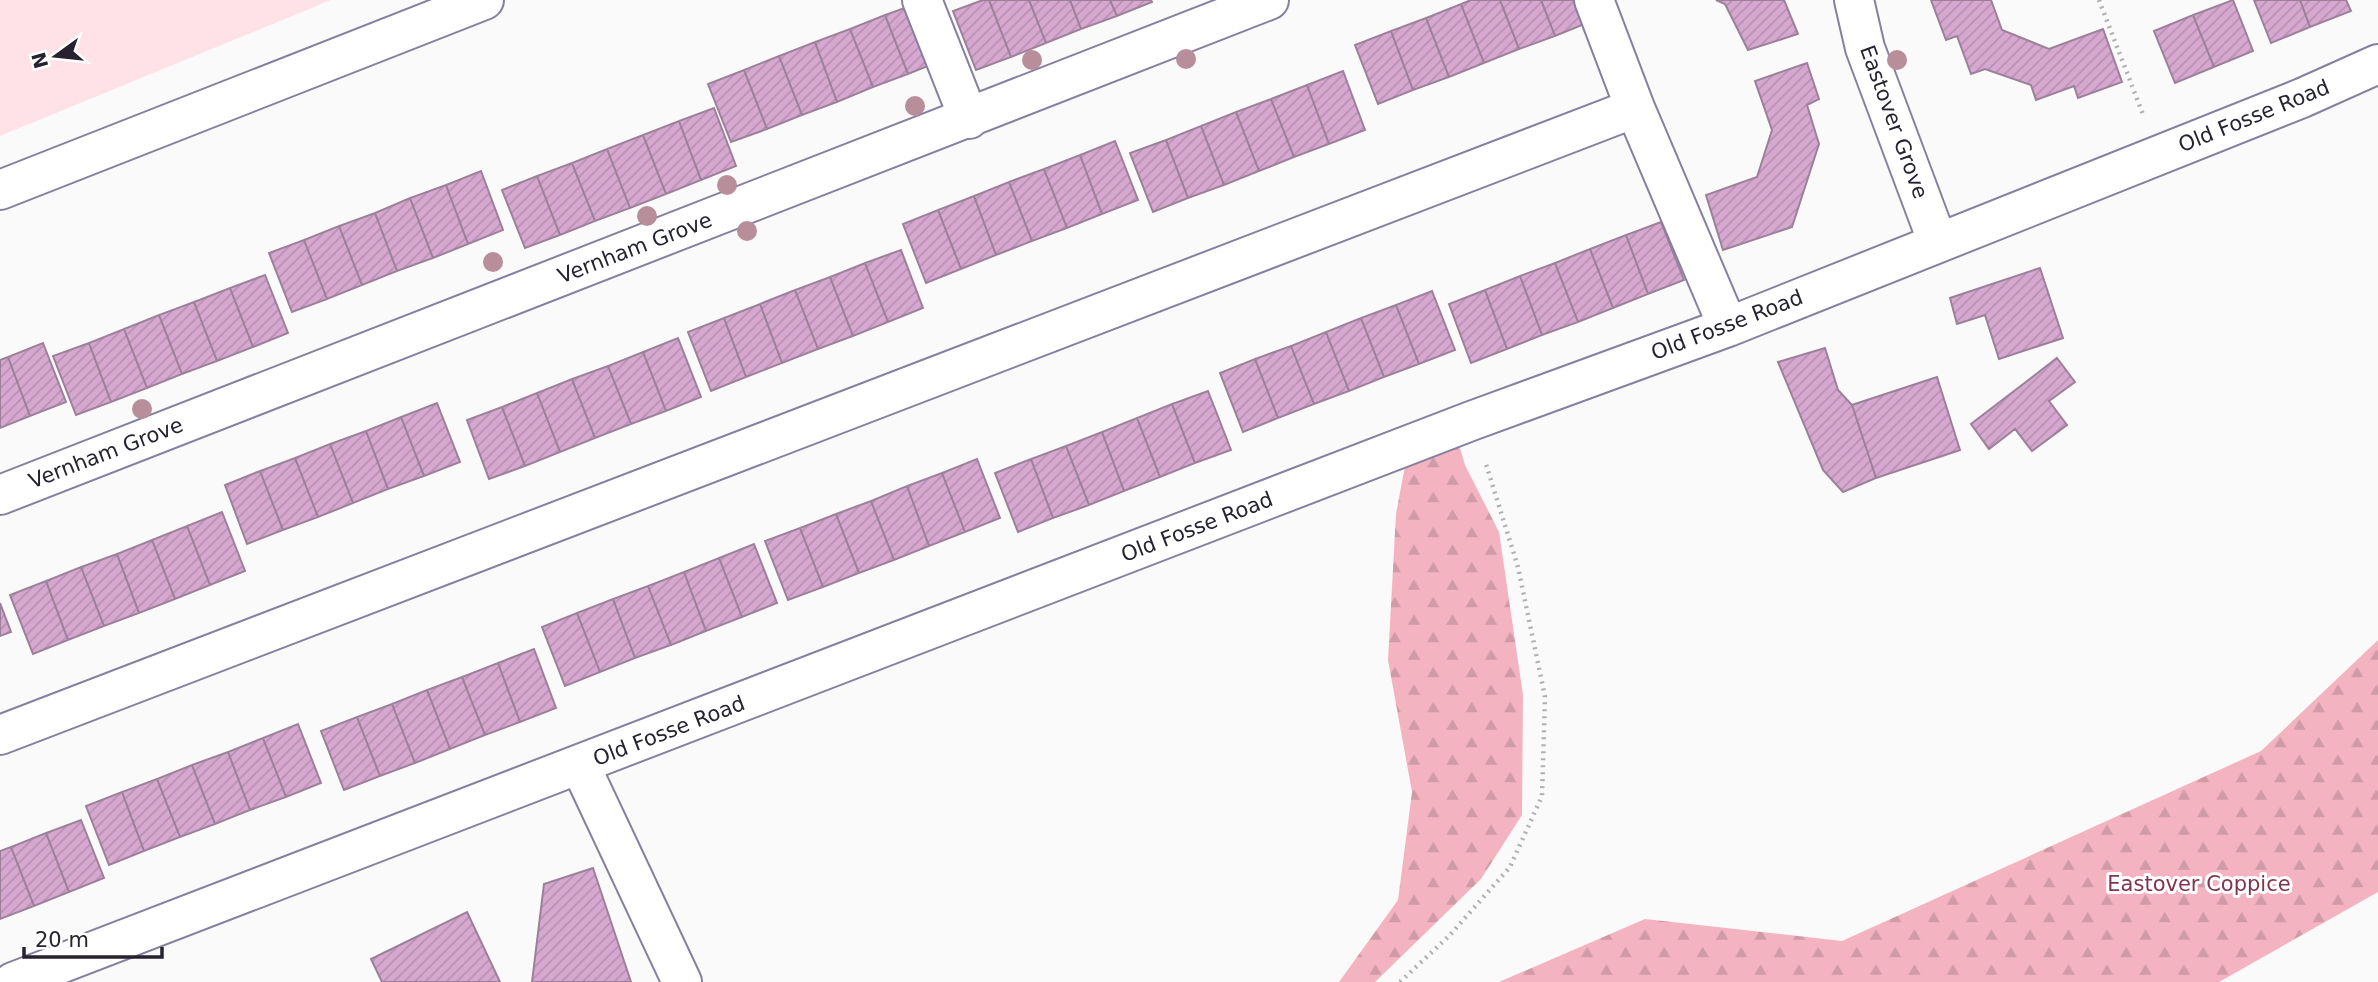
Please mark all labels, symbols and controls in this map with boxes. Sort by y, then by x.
north arrow [21,21,91,91]
street label: Eastover Grove [1855,42,1933,202]
text: N [27,50,52,71]
street label: Old Fosse Road [2175,75,2333,157]
street label: Vernham Grove [555,208,715,288]
street label: Old Fosse Road [1648,285,1806,365]
street label: Vernham Grove [26,413,186,493]
street label: Old Fosse Road [1118,487,1276,567]
street label: Old Fosse Road [590,691,748,771]
park label: Eastover Coppice [2107,872,2291,896]
scale bar [24,916,163,960]
text: 20 m [35,928,89,952]

